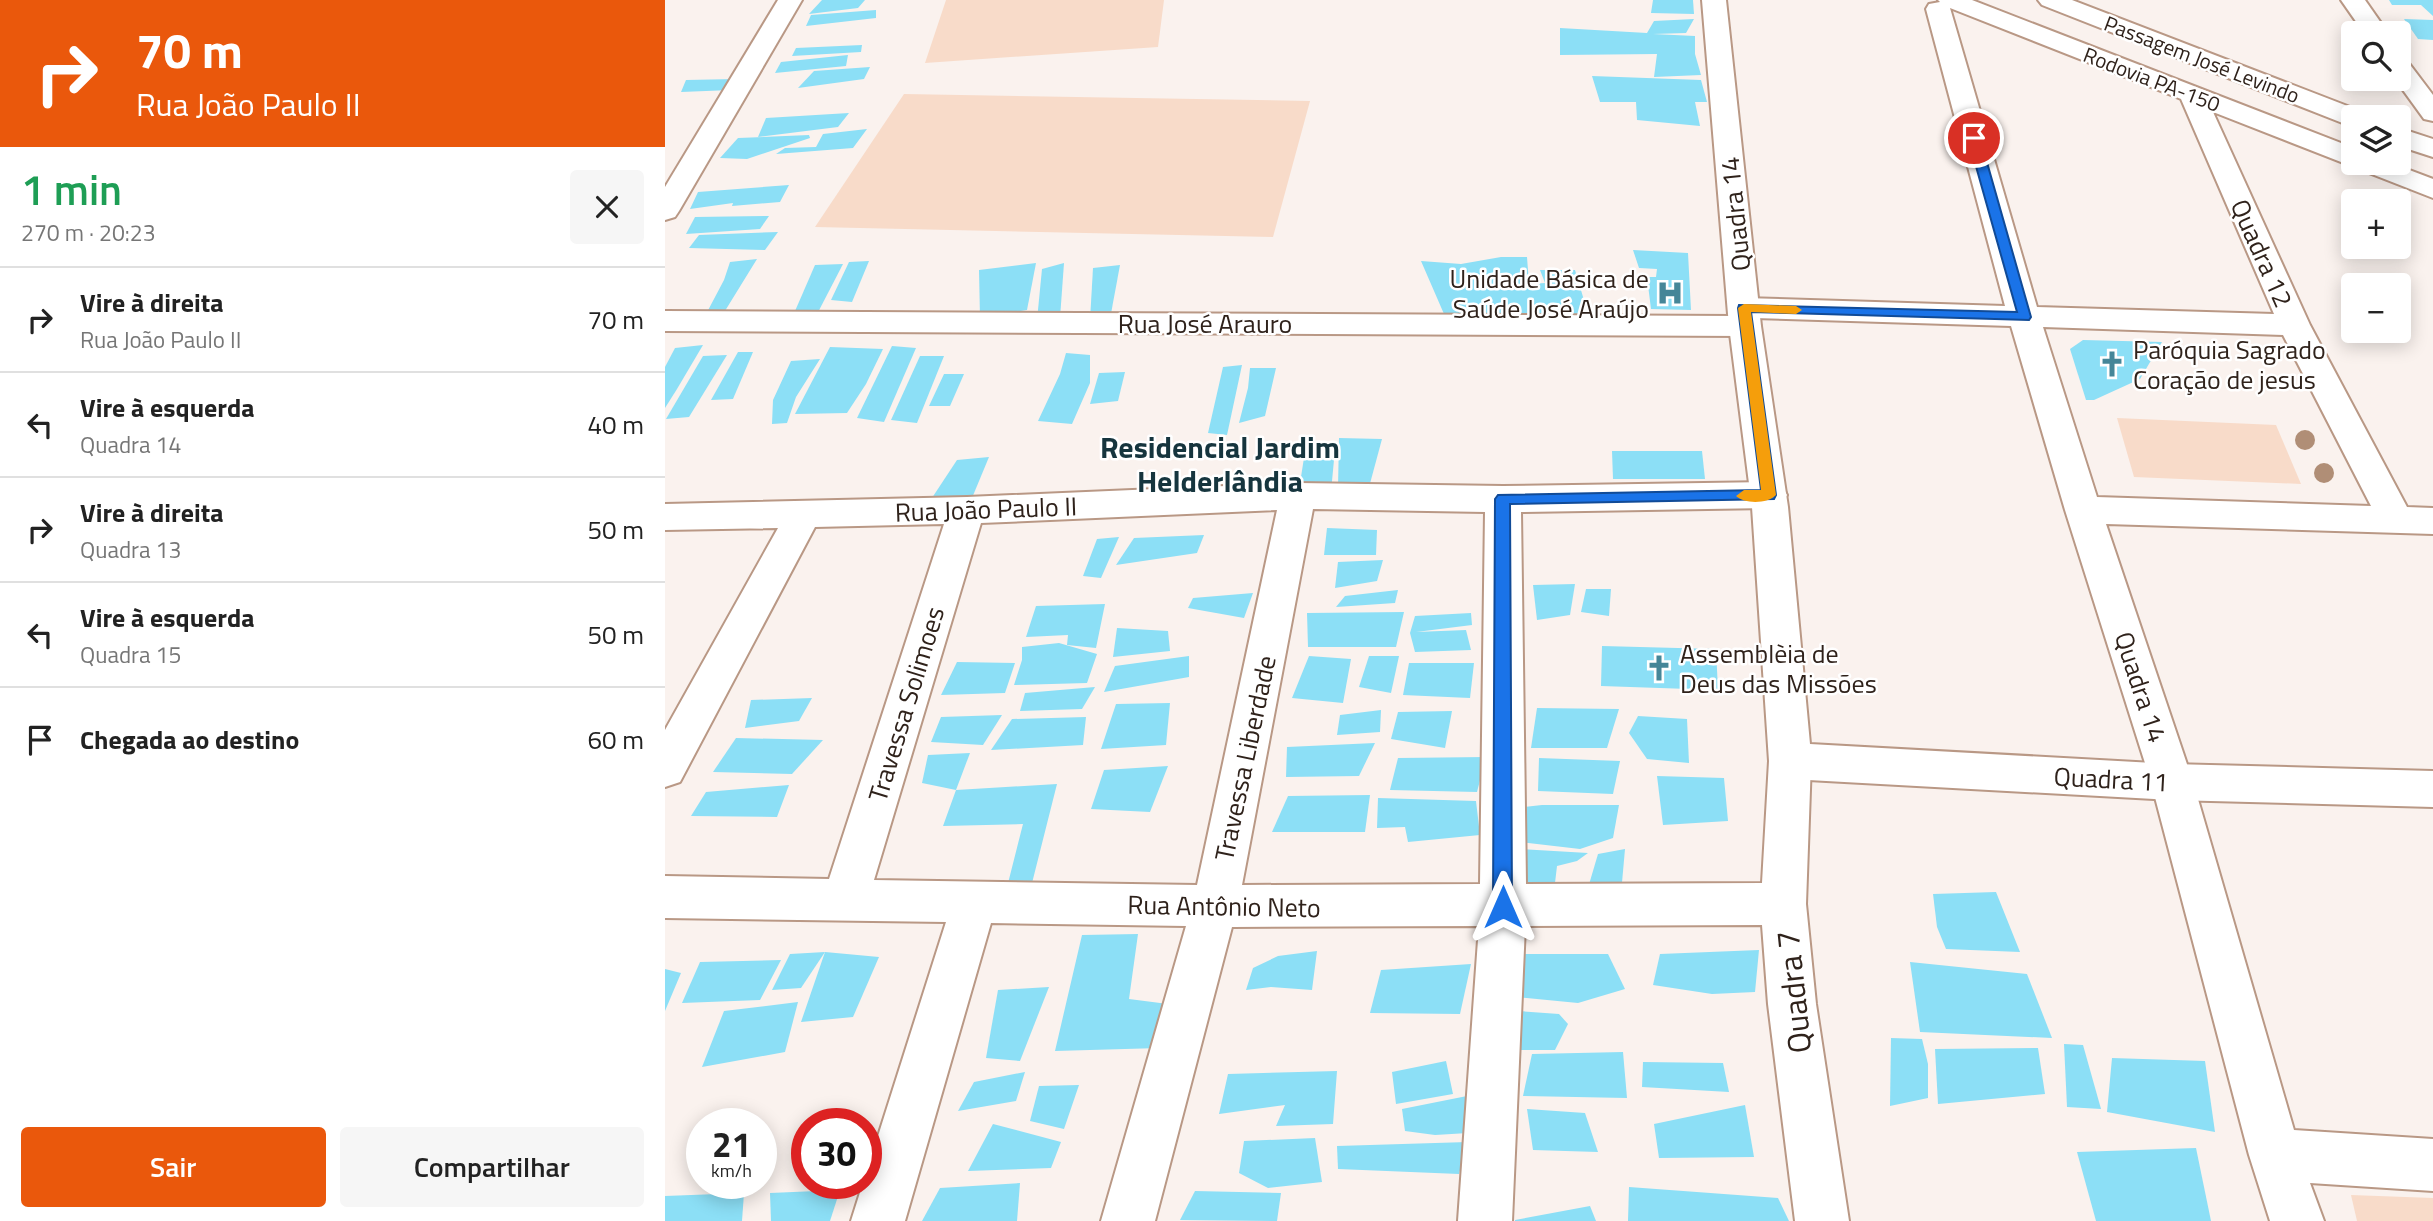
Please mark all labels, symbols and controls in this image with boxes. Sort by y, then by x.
street label: Passagem José Levindo [2100,7,2304,111]
text: 70 m [136,12,243,87]
map controls [2341,21,2411,343]
button: search [2341,21,2411,91]
icon: right [21,28,112,119]
street label: Rodovia PA-150 [2079,38,2225,120]
text: Rua João Paulo II [136,80,361,128]
button: layers [2341,105,2411,175]
pin [1944,108,2004,168]
icon: arrive [1955,119,1993,157]
street label: Quadra 14 [1710,155,1760,273]
text: 1 min [21,157,122,221]
button: close [570,170,644,244]
button: + [2341,189,2411,259]
street label: Quadra 12 [2221,193,2303,313]
text: 270 m · 20:23 [21,215,156,250]
place label: Unidade Básica de Saúde José Araújo [1449,259,1649,328]
button: − [2341,273,2411,343]
hospital icon: Unidade Básica de Saúde José Araújo [1655,278,1685,308]
text: Vire à direita [80,283,223,322]
text: 70 m [587,300,644,339]
icon: right [21,301,59,339]
street label: Rua José Arauro [1118,304,1292,343]
text: Rua João Paulo II [80,322,241,357]
place label: Paróquia Sagrado Coração de jesus [2133,330,2326,399]
church icon: Paróquia Sagrado Coração de jesus [2097,349,2127,379]
text: Vire à esquerda [80,388,255,427]
text: 40 m [587,405,644,444]
icon: left [21,406,59,444]
district label: Residencial Jardim Helderlândia [1100,424,1340,504]
text: Quadra 14 [80,427,181,462]
street label: Rua João Paulo II [894,486,1078,532]
text: Vire à direita [80,493,223,532]
text: 50 m [587,510,644,549]
icon: right [21,511,59,549]
text: Quadra 13 [80,532,181,567]
text: Vire à esquerda [80,598,255,637]
street label: Travessa Solimoes [858,602,954,806]
text: 50 m [587,615,644,654]
icon: left [21,616,59,654]
street label: Quadra 14 [2105,626,2177,748]
place label: Assemblèia de Deus das Missões [1680,634,1877,703]
text: Quadra 15 [80,637,181,672]
street label: Travessa Liberdade [1204,652,1286,864]
church icon: Assemblèia de Deus das Missões [1644,653,1674,683]
text: Chegada ao destino [80,720,299,759]
text: 60 m [587,720,644,759]
icon: arrive [21,721,59,759]
street label: Quadra 11 [2053,757,2169,801]
position arrow [1466,870,1540,944]
street label: Rua Antônio Neto [1127,885,1321,927]
street label: Quadra 7 [1763,928,1823,1056]
speed limit sign: 30 [791,1108,882,1199]
text: 21 [712,1117,751,1171]
button: Sair [21,1127,326,1207]
button: Compartilhar [340,1127,644,1207]
text: km/h [711,1157,752,1184]

